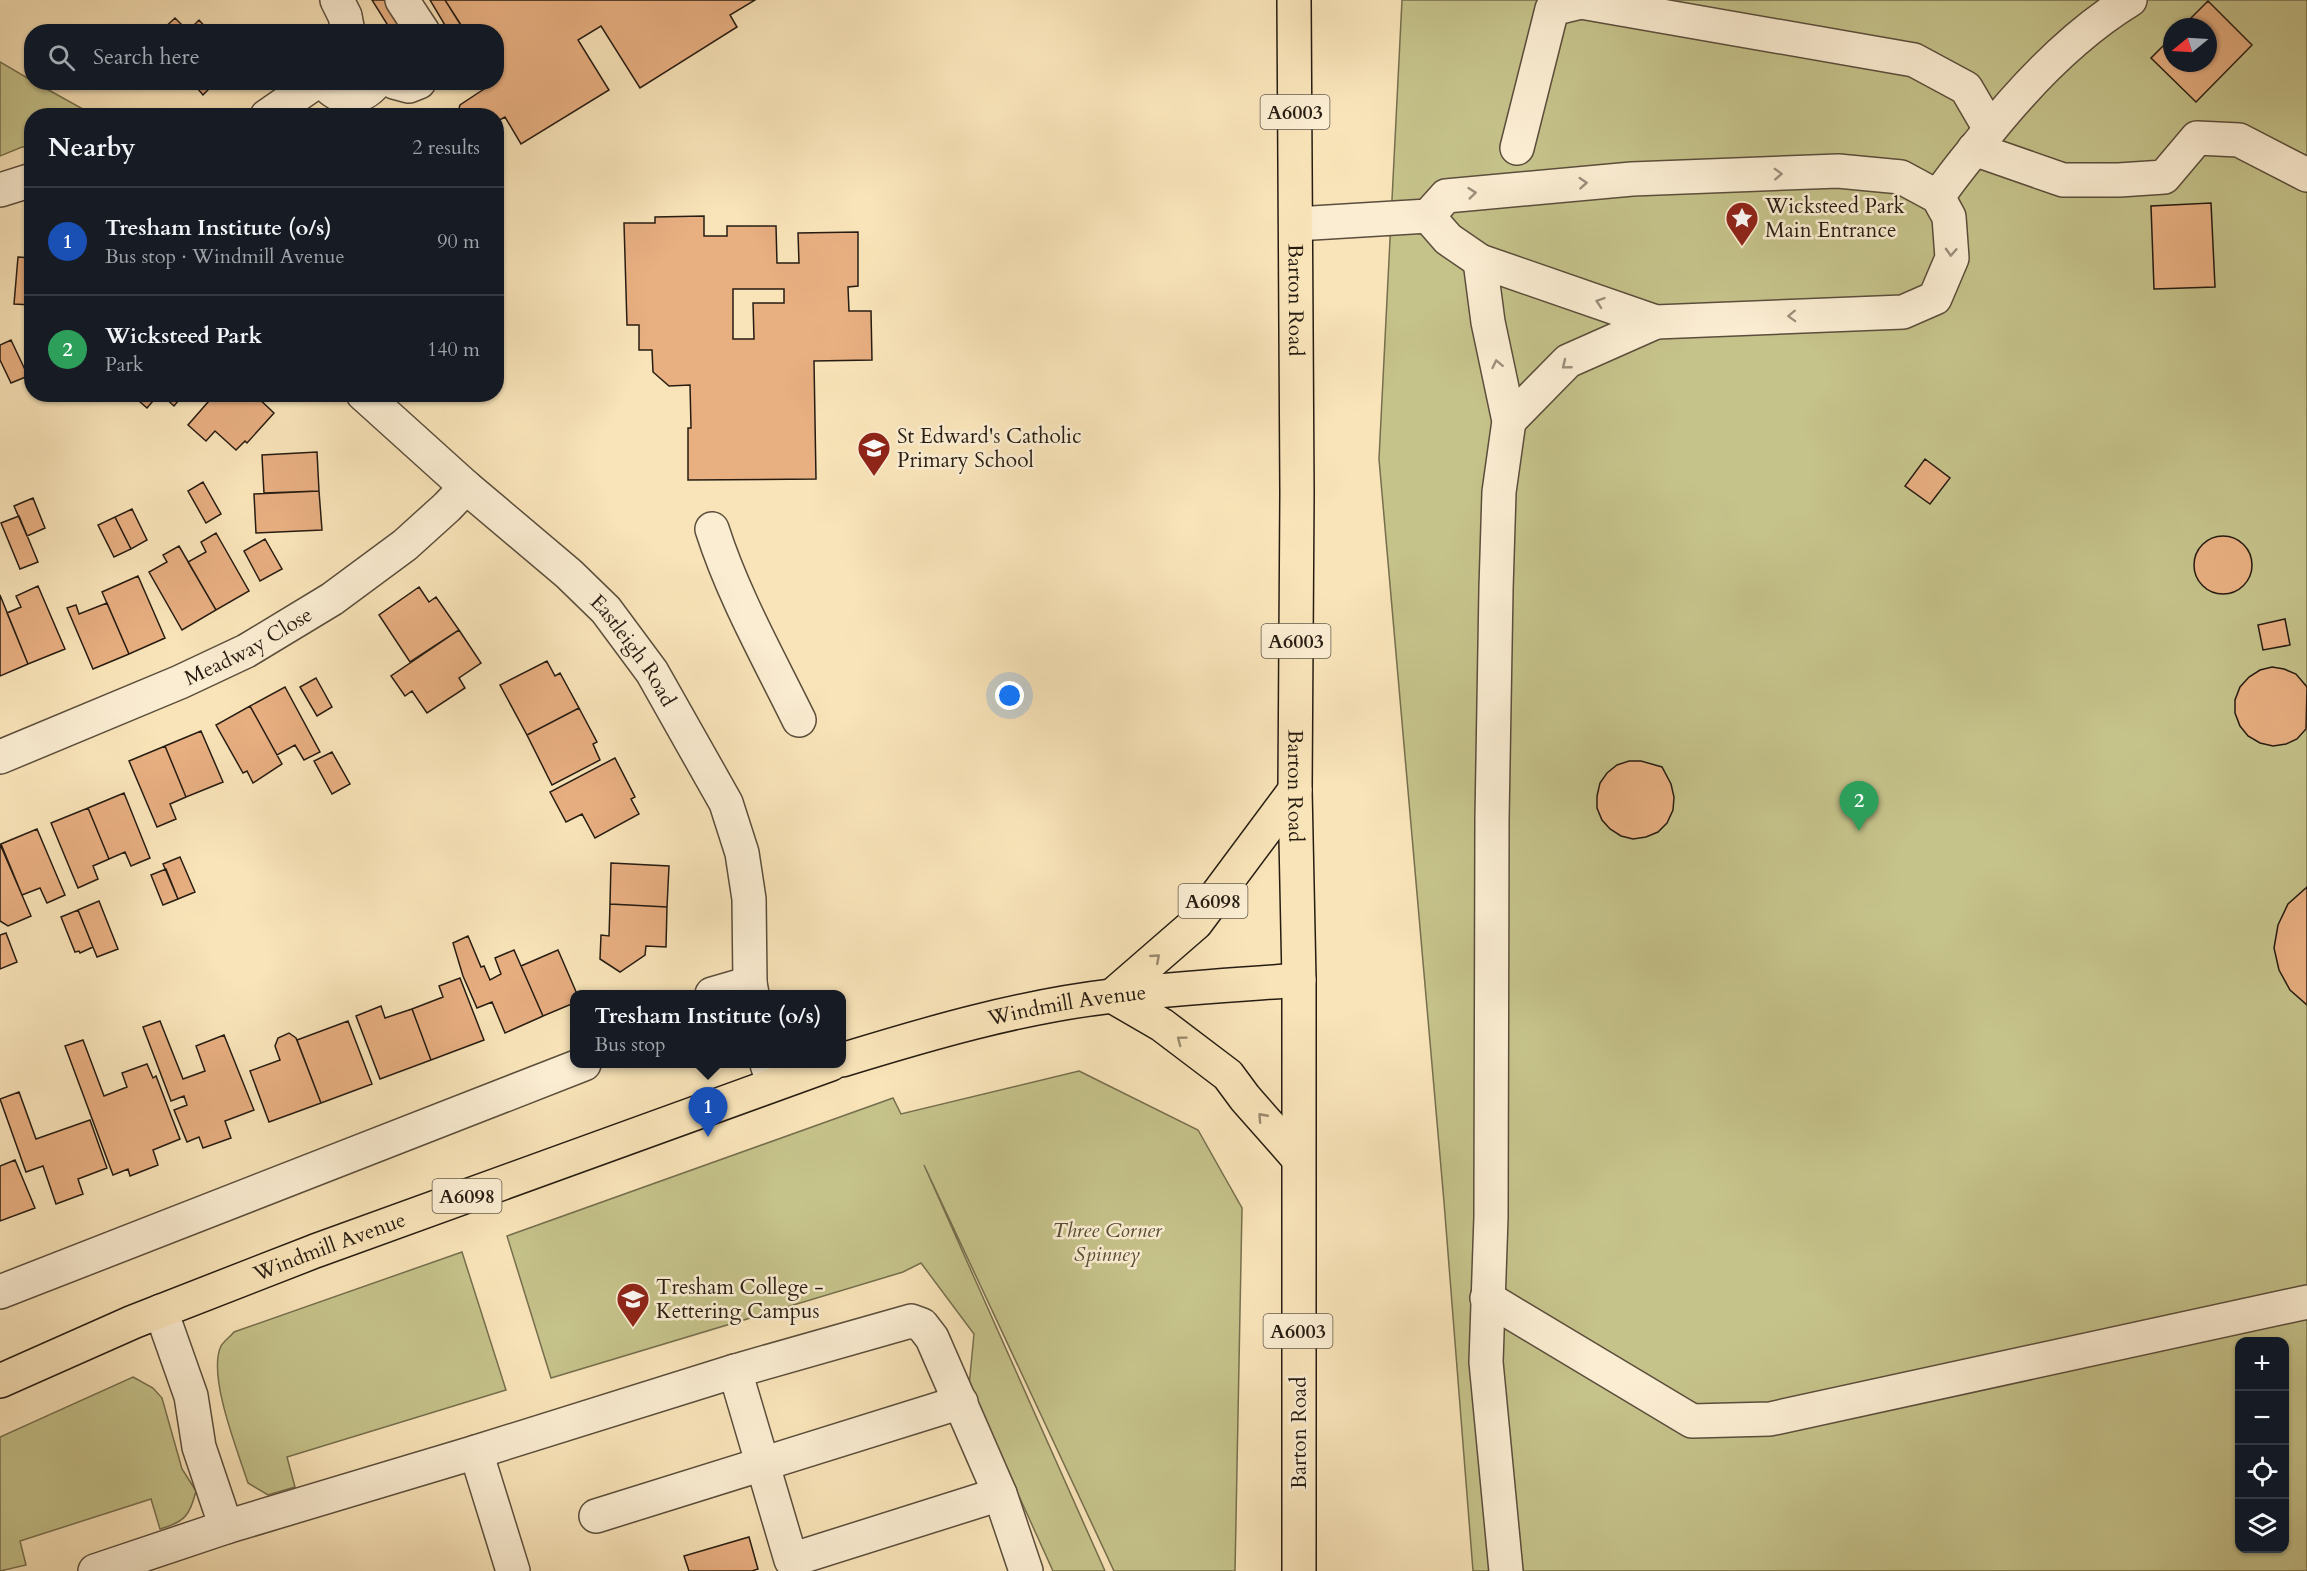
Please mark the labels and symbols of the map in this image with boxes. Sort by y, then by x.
north arrow [2163,18,2217,72]
road number: A6003 [1260,95,1330,129]
one-way arrow [1774,167,1783,180]
one-way arrow [1579,177,1588,190]
one-way arrow [1467,187,1476,200]
place label: Wicksteed Park Main Entrance [1764,192,1906,245]
place icon: Wicksteed Park Main Entrance [1724,200,1760,247]
street label: Barton Road [1280,244,1310,356]
one-way arrow [1944,248,1957,257]
one-way arrow [1595,297,1606,310]
one-way arrow [1788,310,1797,323]
one-way arrow [1561,358,1572,369]
one-way arrow [1491,359,1504,369]
place label: St Edward's Catholic Primary School [897,422,1082,475]
school or university icon: St Edward's Catholic Primary School [856,430,892,477]
street label: Eastleigh Road [583,588,683,712]
street label: Meadway Close [180,600,318,693]
road number: A6003 [1262,624,1330,658]
your location [995,681,1024,710]
street label: Barton Road [1280,729,1310,843]
pin: 2 [1840,782,1878,831]
road number: A6098 [1178,884,1248,918]
one-way arrow [1150,954,1161,965]
street label: Windmill Avenue [984,978,1148,1034]
one-way arrow [1177,1036,1188,1047]
pin: 1 [688,1088,728,1137]
one-way arrow [1258,1113,1269,1124]
road number: A6098 [432,1179,502,1213]
street label: Windmill Avenue [248,1205,410,1289]
park label: Three Corner Spinney [1052,1216,1163,1269]
place label: Tresham College - Kettering Campus [656,1273,824,1326]
school or university icon: Tresham College - Kettering Campus [615,1281,651,1328]
road number: A6003 [1264,1314,1332,1348]
street label: Barton Road [1285,1377,1314,1489]

